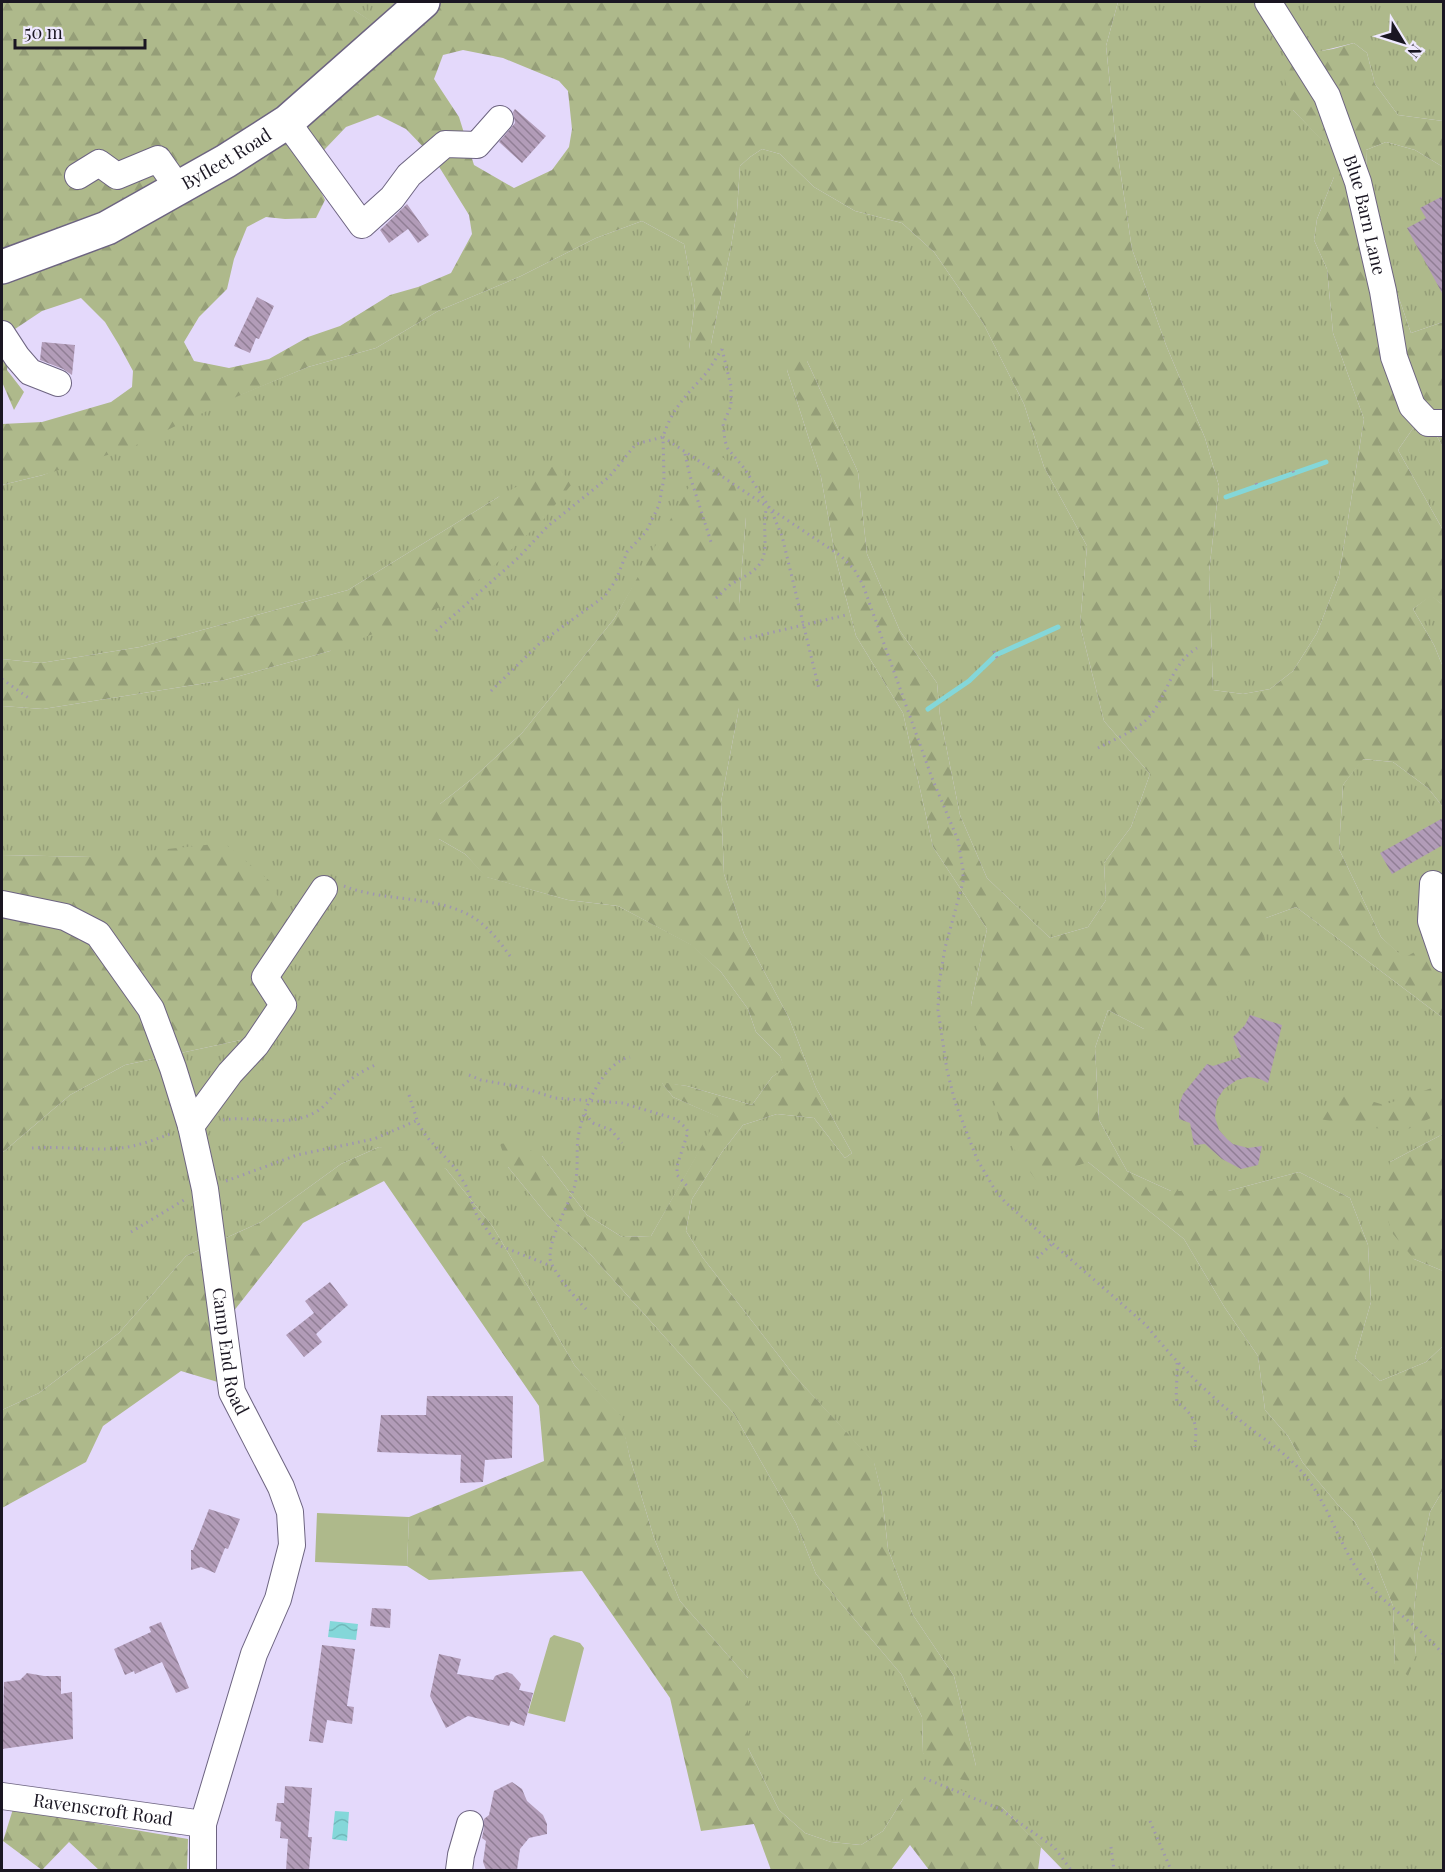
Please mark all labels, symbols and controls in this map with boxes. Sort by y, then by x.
scale bar [15,12,146,50]
north arrow [1373,12,1433,72]
text: 50 m [24,20,63,44]
text: N [1403,41,1427,63]
street label: Byfleet Road [177,122,276,195]
street label: Blue Barn Lane [1338,151,1392,277]
street label: Camp End Road [207,1286,255,1419]
street label: Ravenscroft Road [32,1787,175,1831]

